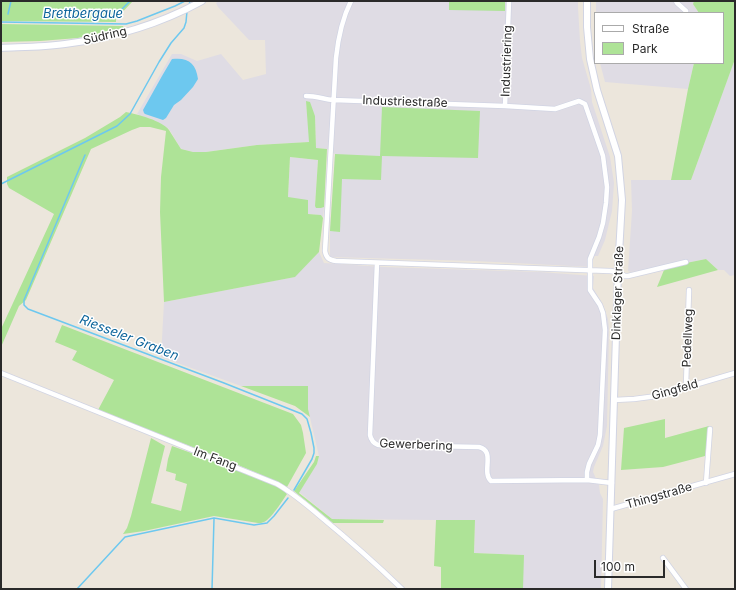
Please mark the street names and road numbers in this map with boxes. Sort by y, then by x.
street label: Südring [82,24,128,48]
street label: Industriering [499,25,515,97]
street label: Industriestraße [362,93,448,111]
street label: Dinklager Straße [609,246,627,340]
street label: Pedellweg [680,308,696,368]
street label: Gingfeld [650,377,700,403]
street label: Gewerbering [379,437,453,453]
street label: Im Fang [191,444,239,474]
street label: Thingstraße [624,480,694,512]

